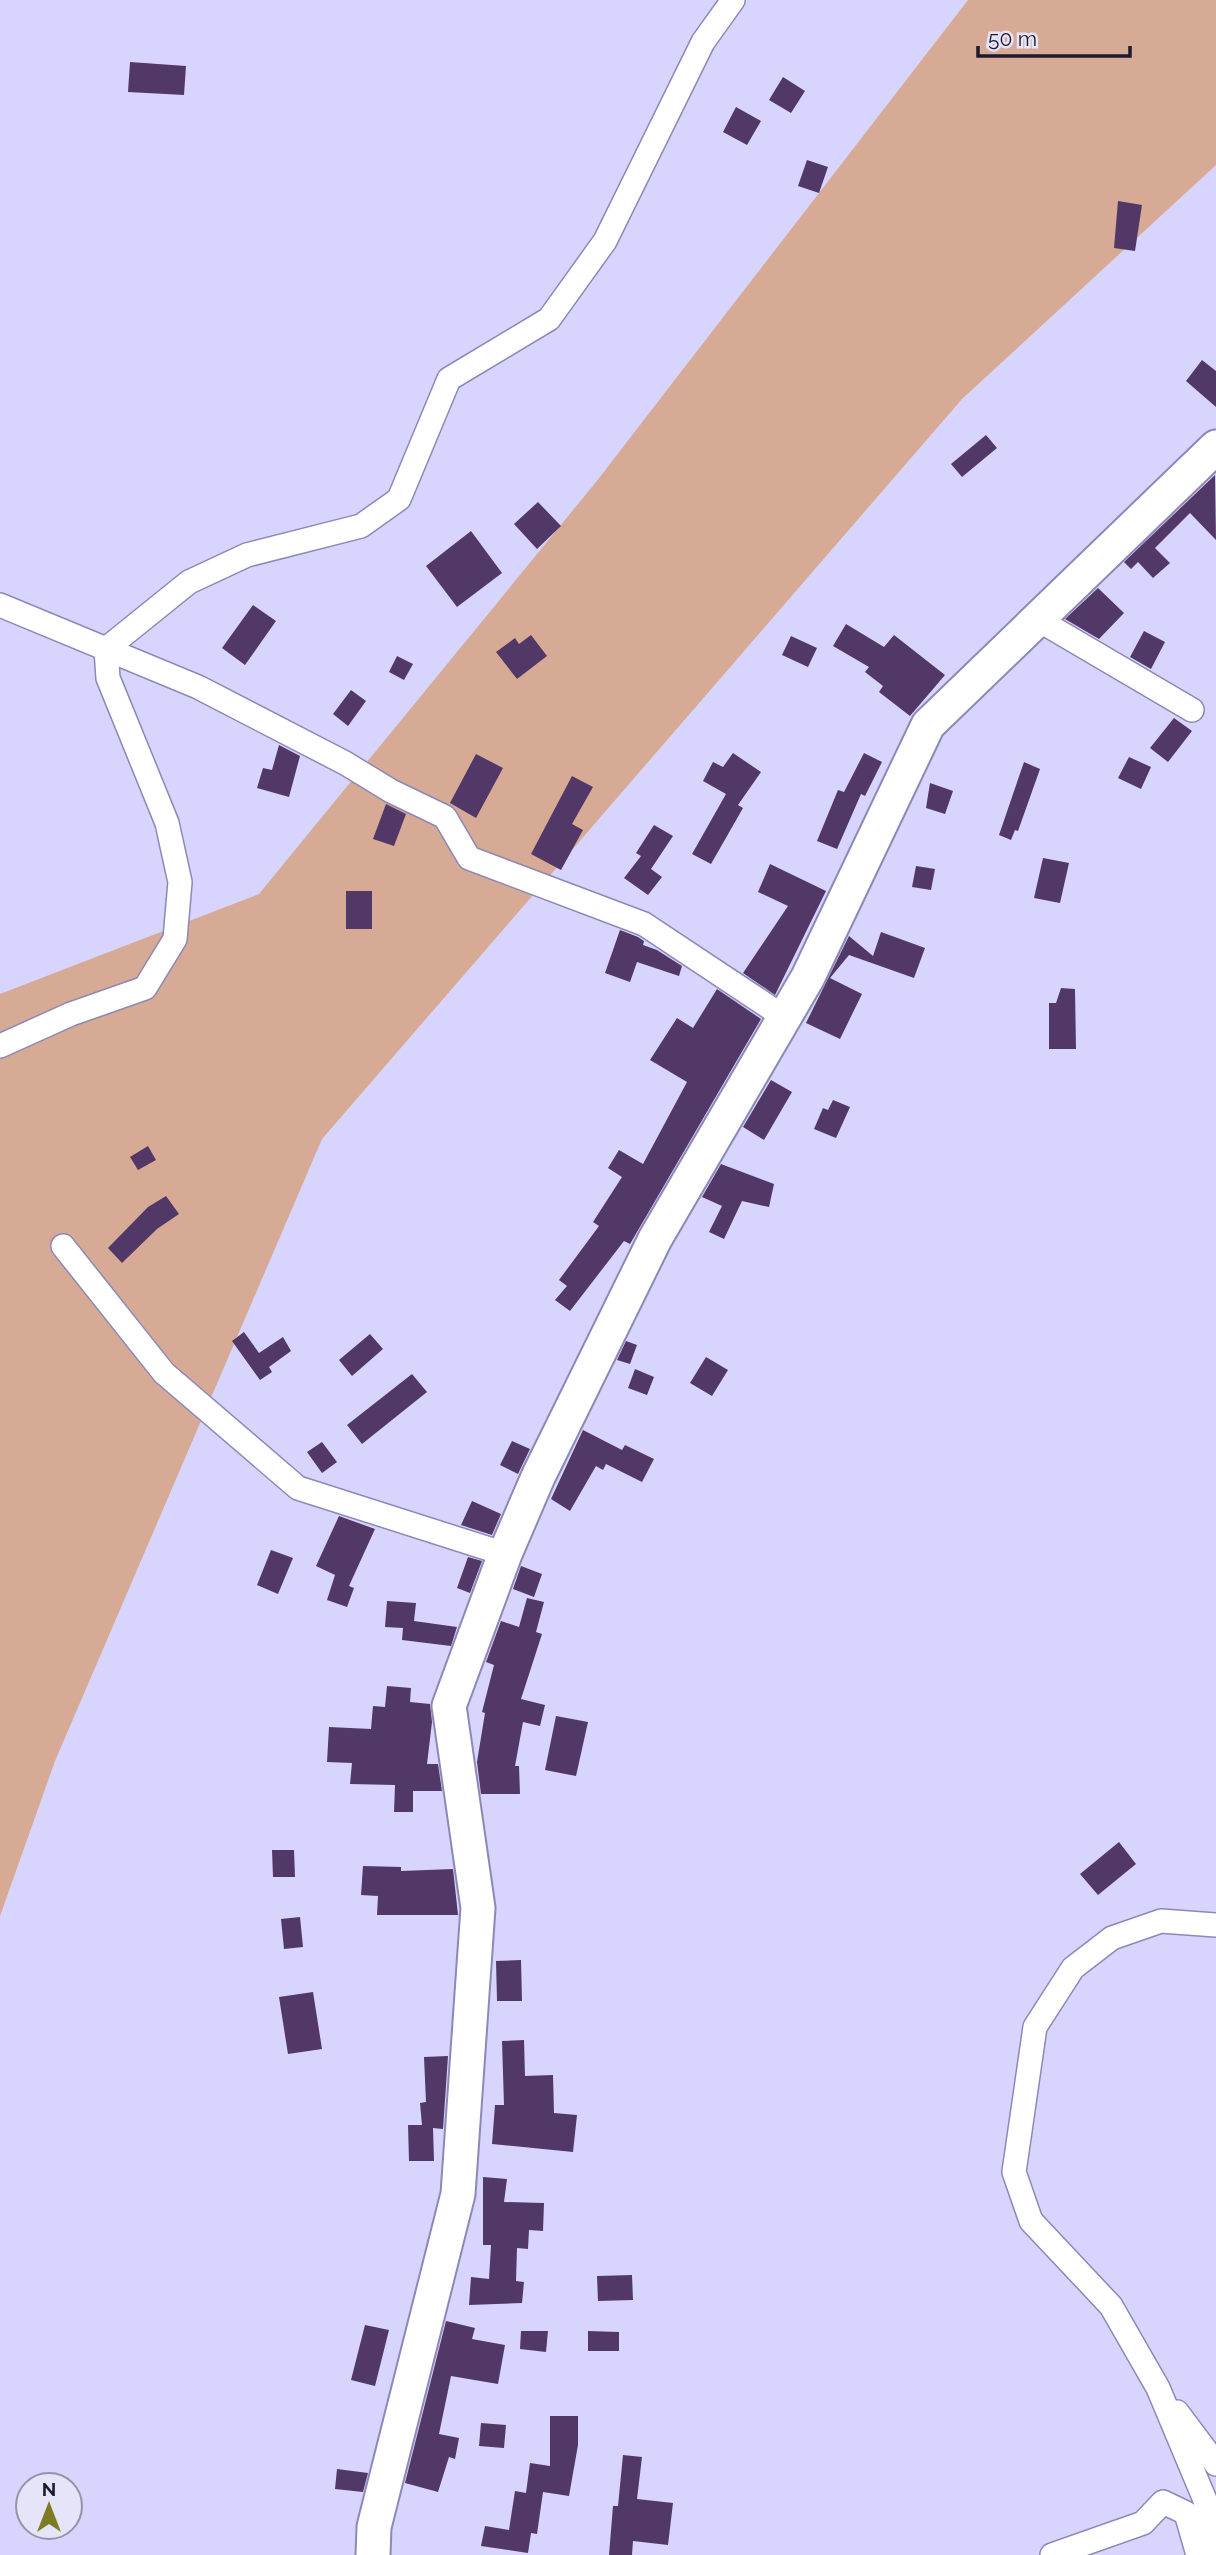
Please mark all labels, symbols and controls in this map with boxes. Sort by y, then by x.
scale bar [978,14,1130,58]
text: 50 m [988,26,1037,51]
north arrow [14,2471,84,2541]
text: N [42,2478,56,2500]

